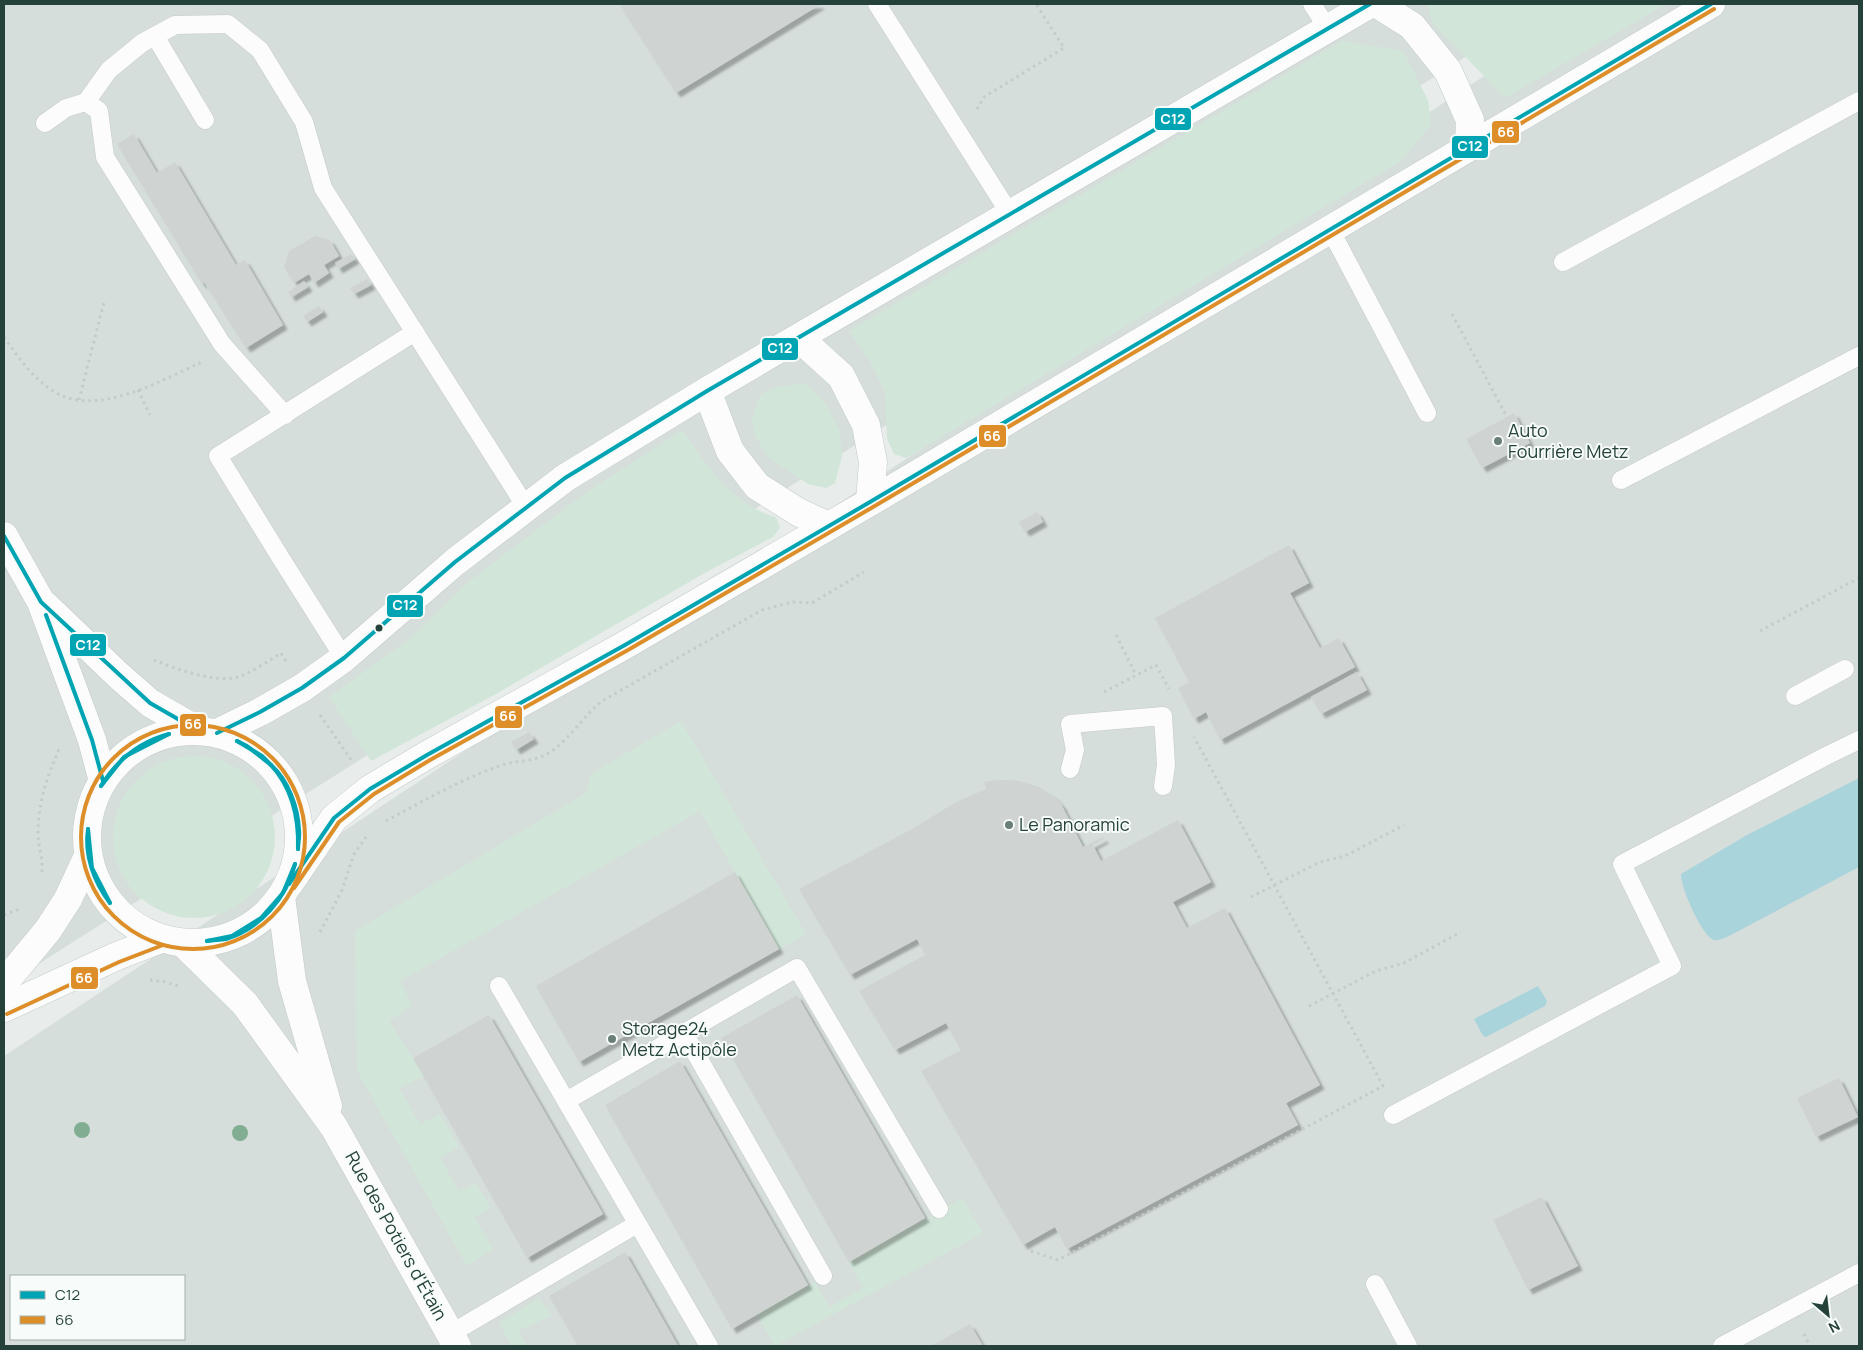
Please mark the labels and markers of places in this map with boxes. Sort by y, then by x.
place label: Auto Fourrière Metz [1508,418,1629,463]
marker: Auto Fourrière Metz [1492,435,1504,447]
unlabelled marker [374,623,384,633]
place label: Le Panoramic [1019,812,1130,836]
marker: Le Panoramic [1003,819,1015,831]
place label: Storage24 Metz Actipôle [622,1016,737,1061]
marker: Storage24 Metz Actipôle [606,1033,618,1045]

